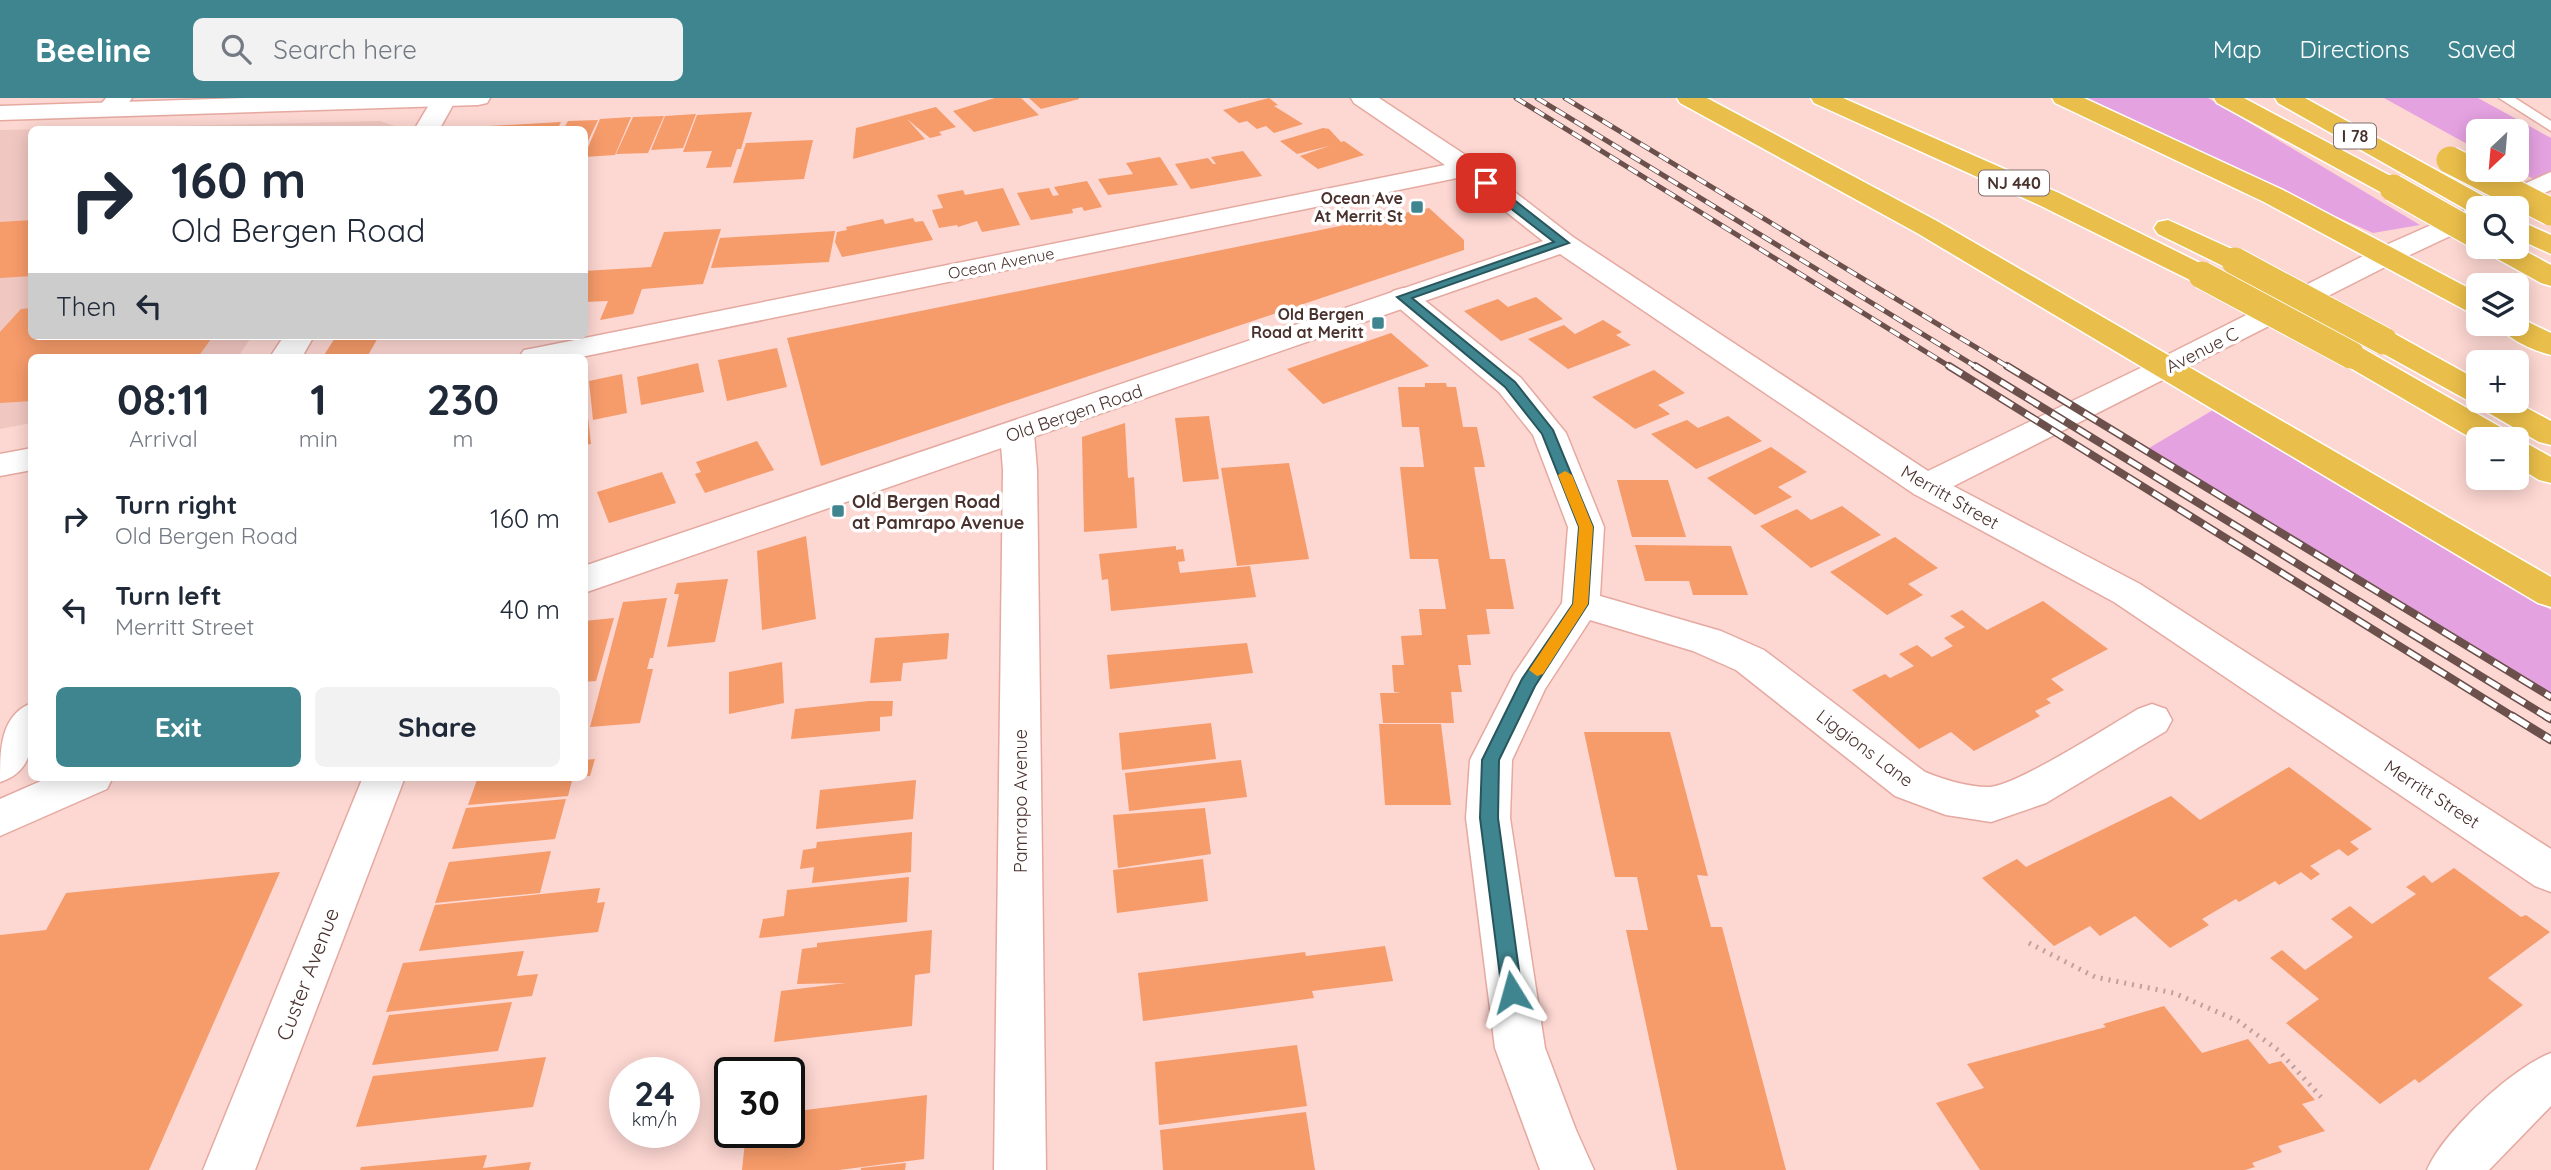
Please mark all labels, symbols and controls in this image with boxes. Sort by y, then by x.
search box [193,18,683,81]
text: Beeline [35,29,151,70]
icon: search [217,30,255,68]
text: Search here [273,33,417,66]
text: Map [2213,34,2262,64]
text: Directions [2300,34,2410,64]
text: Saved [2448,34,2516,64]
north arrow [2466,119,2529,182]
map controls [2466,119,2529,490]
road number: I 78 [2334,124,2376,148]
text: 160 m [171,149,306,210]
pin [1456,153,1516,213]
icon: right [56,154,147,245]
icon: arrive [1467,164,1505,202]
road number: NJ 440 [1979,170,2049,195]
place label: Ocean Ave At Merrit St [1315,188,1403,226]
button: search [2466,196,2529,259]
marker: Ocean Ave At Merrit St [1409,199,1425,215]
text: Old Bergen Road [171,210,425,250]
street label: Ocean Avenue [946,243,1056,283]
button: layers [2466,273,2529,336]
icon: left [130,287,168,325]
text: Then [56,290,116,323]
place label: Old Bergen Road at Meritt [1251,304,1364,342]
marker: Old Bergen Road at Meritt [1370,315,1386,331]
street label: Avenue C [2162,322,2242,378]
button: + [2466,350,2529,413]
text: 08:11 [117,373,210,426]
text: 1 [310,373,327,426]
text: 230 [427,373,499,426]
street label: Old Bergen Road [1003,379,1145,447]
text: Arrival [129,424,198,453]
text: min [299,424,338,453]
text: m [452,424,473,453]
button: − [2466,427,2529,490]
street label: Merritt Street [1897,460,2003,534]
text: Turn right [115,488,237,521]
place label: Old Bergen Road at Pamrapo Avenue [852,490,1024,534]
icon: right [56,500,94,538]
text: 160 m [490,502,560,535]
marker: Old Bergen Road at Pamrapo Avenue [830,503,846,519]
text: Old Bergen Road [115,521,298,550]
text: Turn left [115,579,222,612]
icon: left [56,591,94,629]
text: 40 m [500,593,560,626]
text: Merritt Street [115,612,254,641]
button: Exit [56,687,301,767]
button: Share [315,687,560,767]
street label: Liggions Lane [1812,704,1918,792]
street label: Pamrapo Avenue [1009,729,1032,873]
street label: Merritt Street [2380,755,2484,833]
street label: Custer Avenue [270,904,344,1044]
position arrow [1475,955,1549,1029]
speed limit sign: 30 [714,1057,805,1148]
text: 24 [634,1071,675,1115]
text: km/h [632,1108,677,1131]

